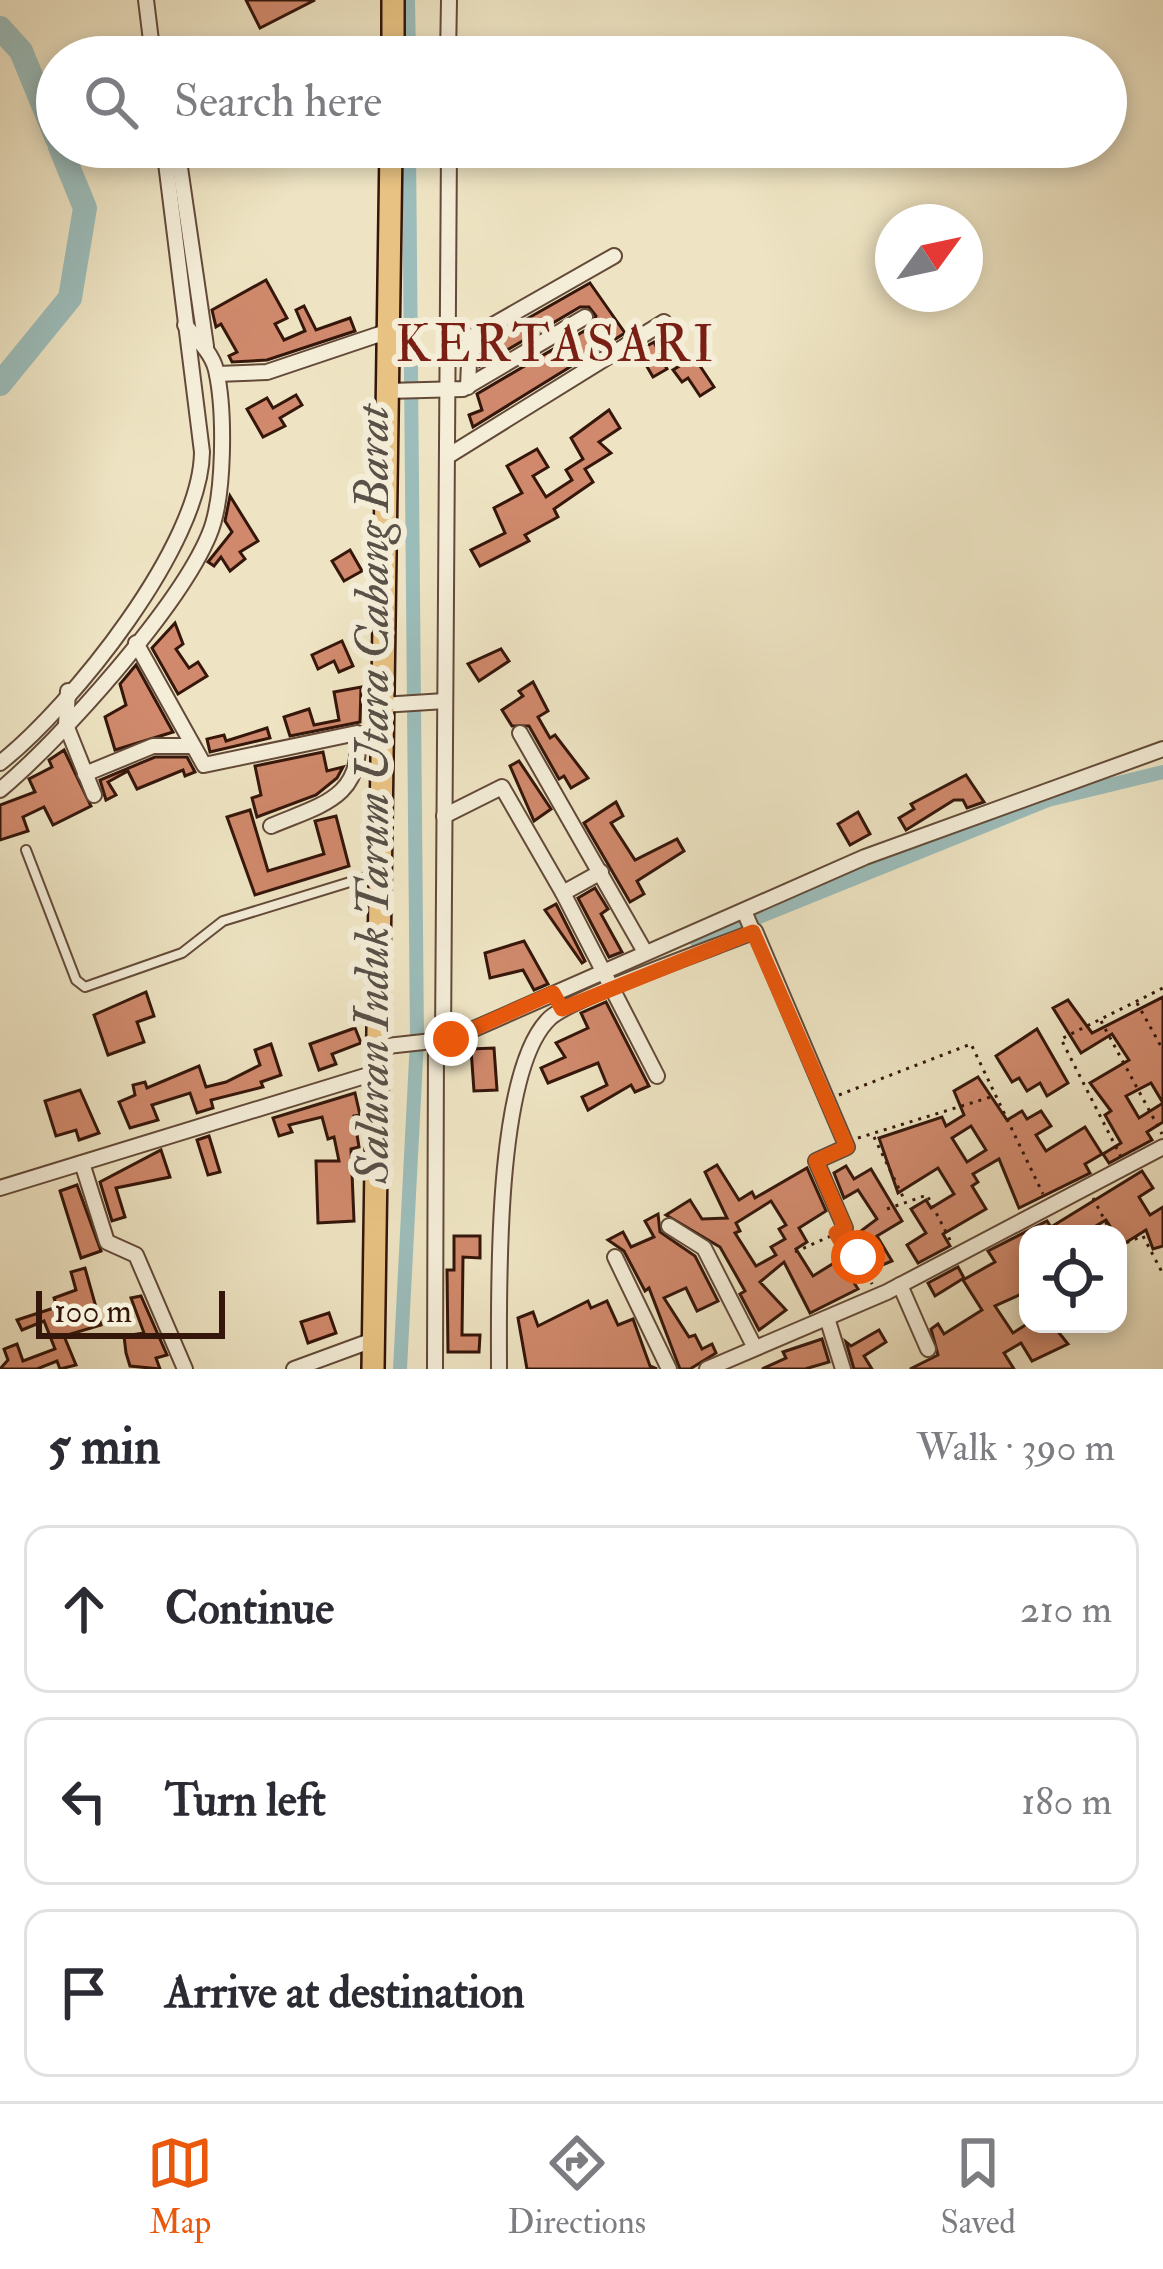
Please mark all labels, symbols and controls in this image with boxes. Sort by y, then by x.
search box [36,36,1127,168]
icon: search [78,69,144,135]
text: Search here [174,74,382,130]
north arrow [875,204,983,312]
district label: KERTASARI [395,313,717,377]
water label: Saluran Induk Tarum Utara Cabang Barat [343,403,403,1184]
route end [424,1012,478,1066]
map controls [1019,1225,1127,1333]
button: locate [1019,1225,1127,1333]
route start [831,1230,885,1284]
scale bar [36,1285,225,1338]
text: 100 m [54,1291,132,1332]
text: 5 min [48,1415,161,1479]
text: Walk · 390 m [917,1423,1115,1472]
icon: ahead [51,1576,117,1642]
text: Continue [165,1581,334,1637]
text: 210 m [1020,1585,1112,1634]
icon: left [51,1768,117,1834]
text: Turn left [165,1773,326,1829]
text: 180 m [1021,1777,1112,1826]
icon: arrive [51,1960,117,2026]
text: Arrive at destination [165,1965,525,2021]
tab: Map [147,2130,213,2243]
tab: Directions [508,2130,646,2243]
tab: Saved [940,2130,1016,2243]

